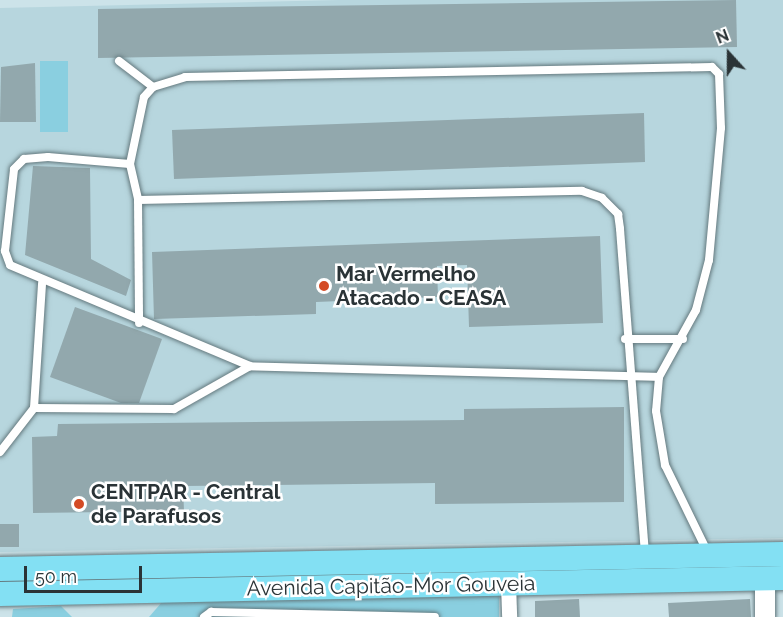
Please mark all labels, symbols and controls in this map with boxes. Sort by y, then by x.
north arrow [699,24,759,84]
text: N [713,26,731,48]
place label: Mar Vermelho Atacado - CEASA [336,261,506,311]
marker: Mar Vermelho Atacado - CEASA [317,279,331,293]
place label: CENTPAR - Central de Parafusos [91,479,280,529]
marker: CENTPAR - Central de Parafusos [72,497,86,511]
scale bar [27,554,146,592]
text: 50 m [35,566,77,587]
street label: Avenida Capitão-Mor Gouveia [246,571,536,601]

